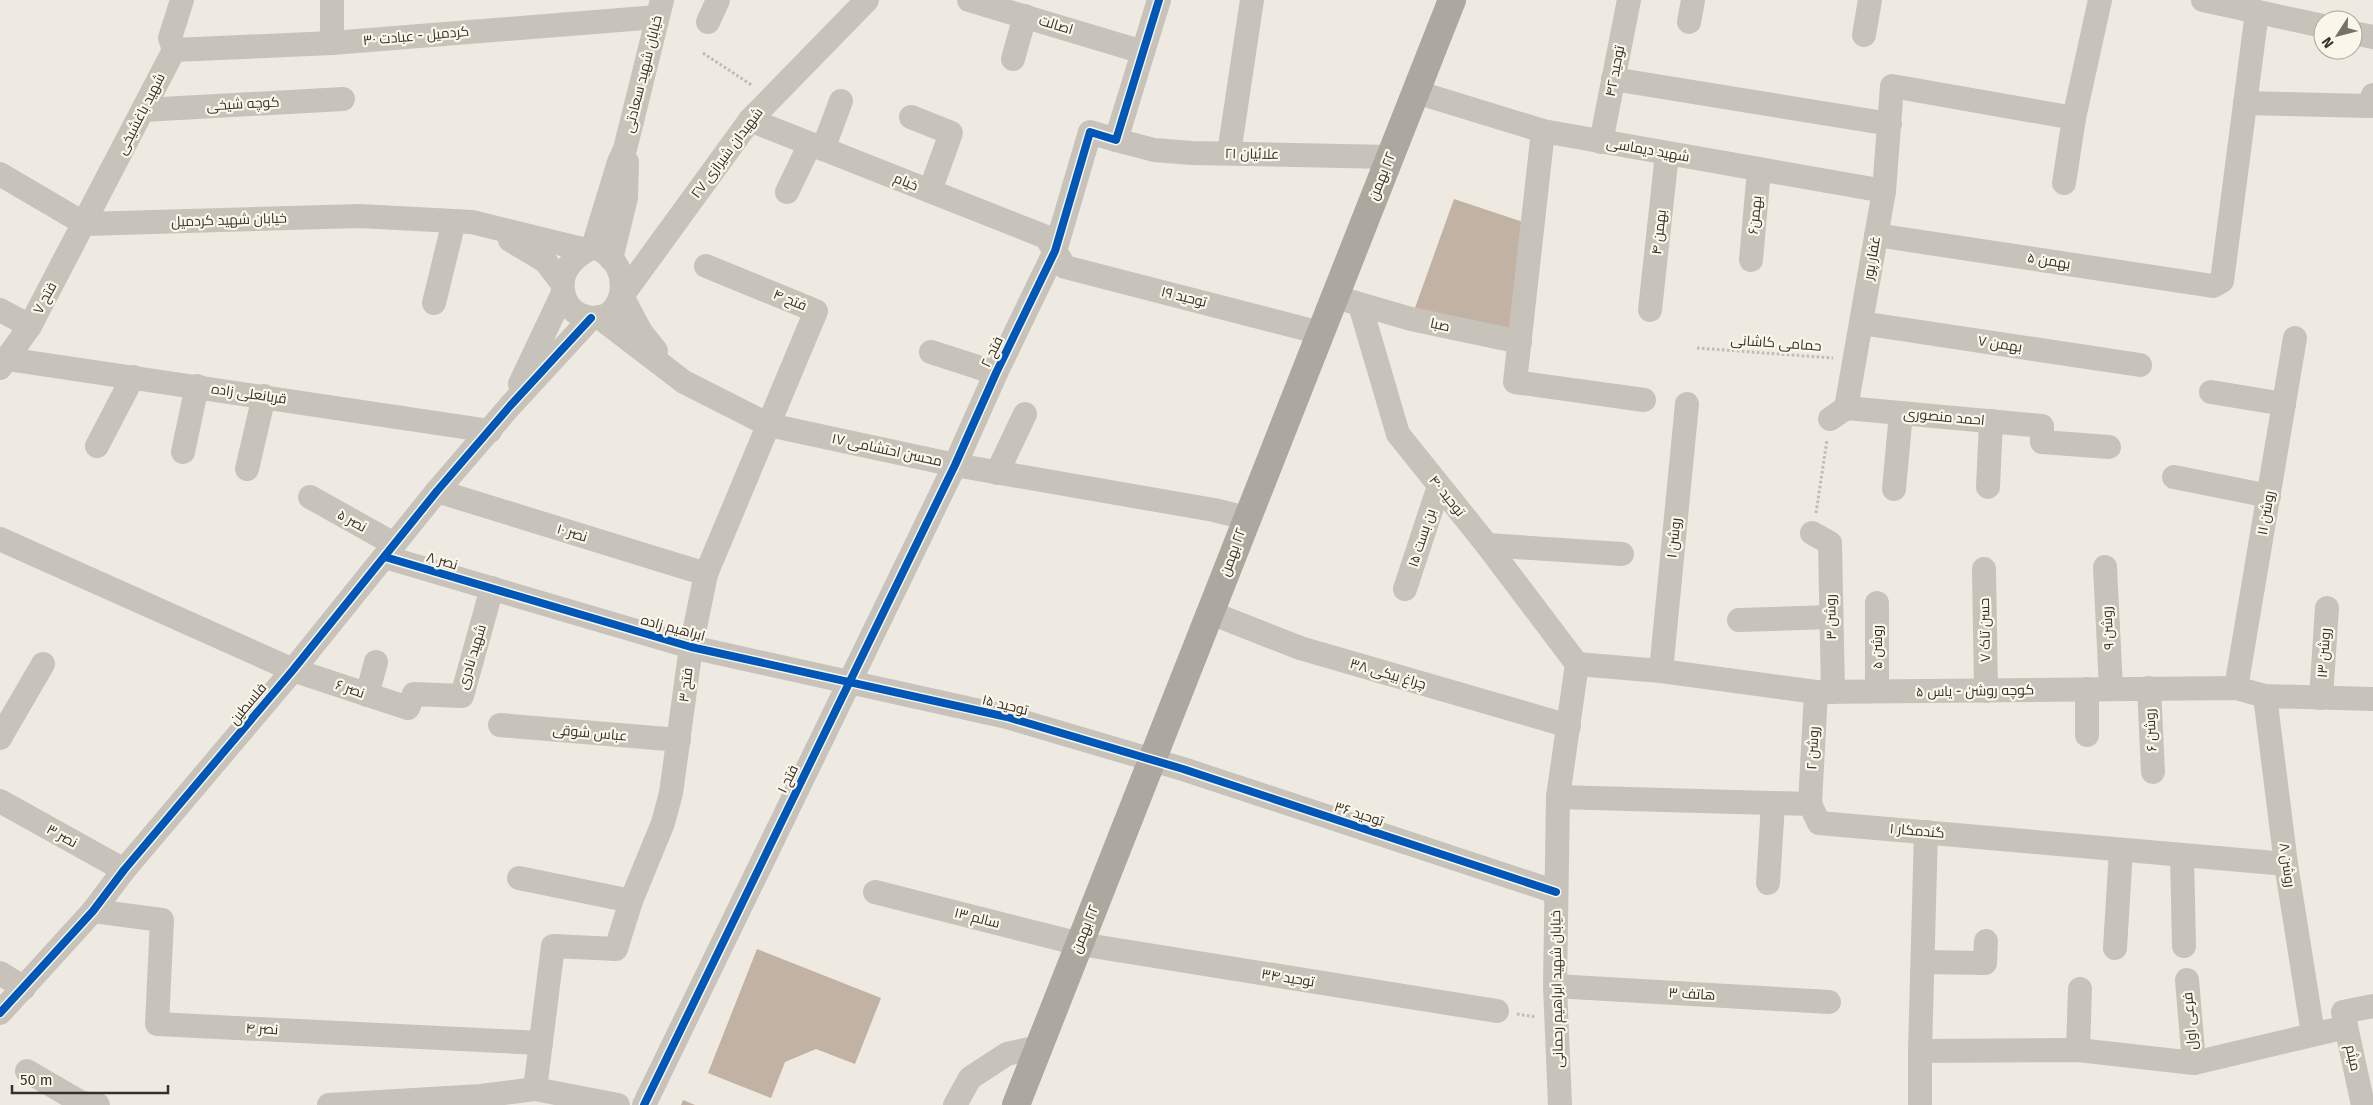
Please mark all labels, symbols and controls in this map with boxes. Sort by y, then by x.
north arrow [2313,10,2363,60]
street label: اصالت [1037,12,1075,38]
street label: خیابان شهید سعادتی [620,13,666,135]
street label: کردمیل - عبادت ۳۰ [362,23,470,49]
text: N [2318,34,2337,51]
street label: توحید ۴۲ [1602,44,1628,98]
street label: شهید باغشیخی [113,70,169,158]
street label: کوچه شیخی [206,94,280,115]
street label: شهیدان شیرازی ۲۷ [687,104,767,202]
street label: شهید دیماسی [1605,134,1691,166]
street label: علائیان ۲۱ [1225,145,1279,163]
street label: ٢٢ بهمن [1365,149,1399,203]
street label: خیام [891,169,921,195]
street label: بهمن۶ [1745,195,1765,235]
street label: خیابان شهید کردمیل [171,209,287,231]
street label: بهمن ۴ [1648,209,1670,255]
street label: غفار پور [1860,235,1885,282]
street label: بهمن ۵ [2026,249,2072,273]
street label: فتح ۷ [30,279,60,317]
street label: توحید ۱۹ [1159,283,1209,311]
street label: فتح ۴ [771,286,809,314]
street label: صبا [1429,315,1451,335]
street label: حمامی کاشانی [1730,331,1822,355]
street label: بهمن ۷ [1977,332,2023,356]
street label: فتح ۲ [977,334,1007,370]
street label: قربانعلی زاده [210,380,288,408]
street label: احمد منصوری [1903,405,1985,429]
street label: محسن احتشامی ۱۷ [830,430,944,470]
street label: توحید ۴۰ [1425,472,1469,520]
street label: روشن ۱۱ [2254,489,2278,537]
street label: نصر ۵ [334,506,370,536]
street label: بن بست ۱۵ [1405,507,1439,569]
street label: روشن ۱ [1663,517,1685,559]
street label: نصر ۱۰ [555,520,589,546]
street label: ٢٢ بهمن [1216,525,1250,579]
street label: نصر ۸ [424,548,460,574]
street label: روشن ۳ [1822,594,1840,640]
street label: حسن تاک ۷ [1976,598,1994,662]
street label: روشن ۹ [2098,606,2118,650]
street label: ابراهیم زاده [639,611,707,646]
street label: شهید نادری [454,622,490,692]
street label: روشن ۵ [1869,625,1886,669]
street label: روشن ۱۳ [2314,627,2334,679]
street label: چراغ بیکی ۳۸ [1348,655,1428,694]
street label: فتح ۳ [675,667,697,703]
street label: نصر ۶ [333,676,367,702]
street label: فلسطین [226,680,270,728]
street label: کوچه روشن - یاس ۵ [1916,681,2034,702]
street label: توحید ۱۵ [980,691,1030,719]
street label: روشن ۶ [2141,708,2161,752]
street label: عباس شوقی [552,721,628,745]
street label: روشن ۲ [1803,726,1823,770]
street label: فتح ۱ [774,762,802,796]
street label: توحید ۳۶ [1332,798,1386,830]
street label: گندمکار ۱ [1889,820,1945,842]
street label: نصر ۳ [44,821,80,851]
street label: روشن ۸ [2275,842,2299,888]
street label: ٢٢ بهمن [1068,902,1102,956]
street label: سالم ۱۳ [952,904,1002,933]
street label: خیابان شهید ابراهیم رحمانی [1547,910,1568,1068]
street label: توحید ۳۴ [1260,965,1316,991]
street label: هاتف ۳ [1668,984,1716,1004]
street label: فرعی اول [2179,991,2201,1051]
street label: نصر ۴ [245,1020,279,1038]
street label: میثم [2341,1043,2364,1073]
scale bar [12,1062,169,1094]
text: 50 m [20,1071,53,1089]

